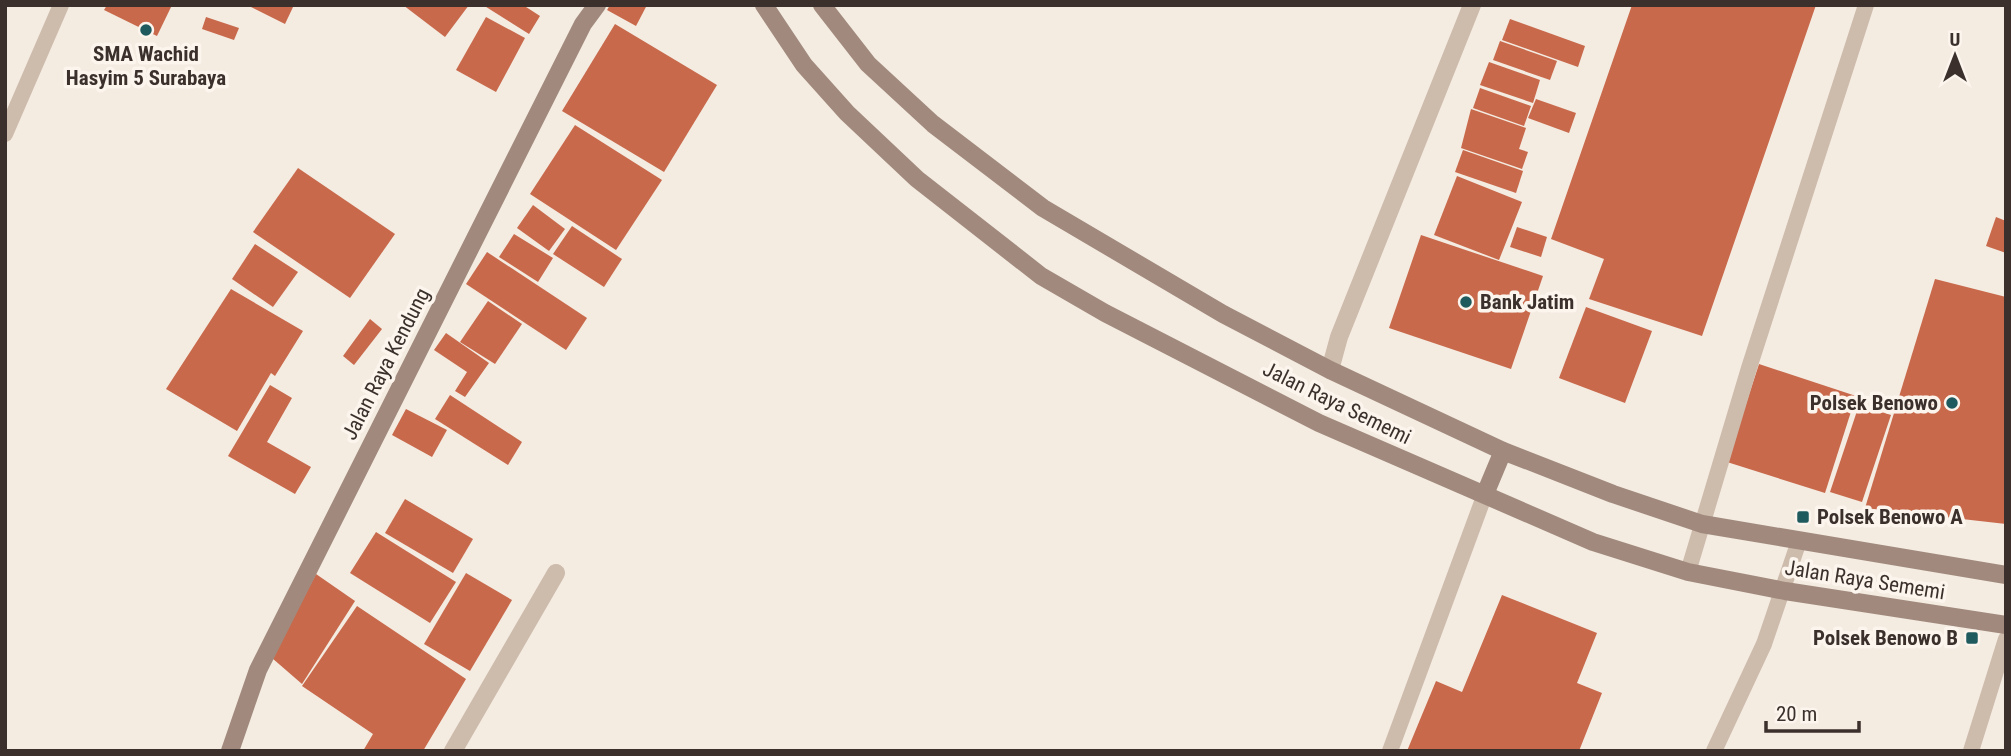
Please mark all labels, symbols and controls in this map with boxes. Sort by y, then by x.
north arrow [1920,21,1990,91]
marker: SMA Wachid Hasyim 5 Surabaya [138,22,154,38]
text: U [1950,28,1960,51]
place label: SMA Wachid Hasyim 5 Surabaya [66,42,226,90]
street label: Jalan Raya Kendung [337,284,435,444]
place label: Bank Jatim [1480,290,1574,314]
marker: Bank Jatim [1458,294,1474,310]
street label: Jalan Raya Sememi [1259,357,1415,449]
place label: Polsek Benowo [1810,391,1938,415]
marker: Polsek Benowo [1944,395,1960,411]
place label: Polsek Benowo A [1817,505,1963,529]
marker: Polsek Benowo A [1795,509,1811,525]
street label: Jalan Raya Sememi [1783,556,1947,604]
place label: Polsek Benowo B [1813,626,1958,650]
marker: Polsek Benowo B [1964,630,1980,646]
scale bar [1766,690,1859,734]
text: 20 m [1776,702,1817,726]

